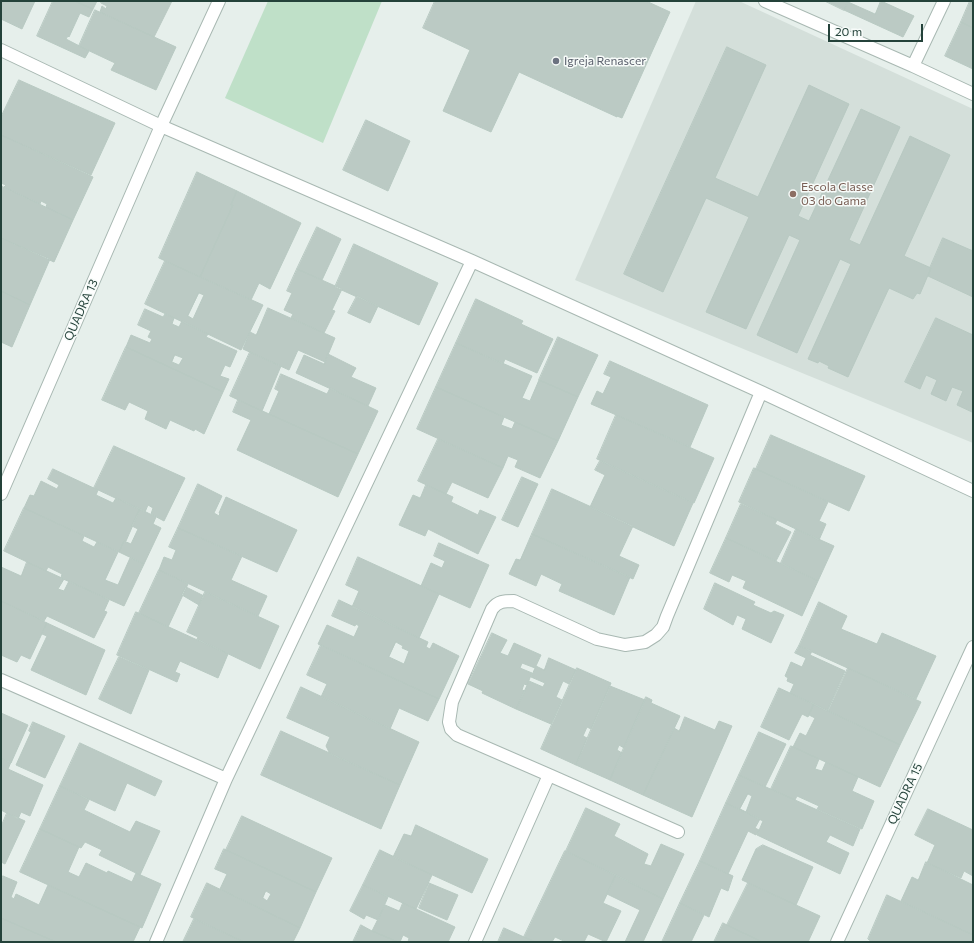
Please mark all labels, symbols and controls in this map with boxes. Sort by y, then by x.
scale bar [830,16,925,42]
text: 20 m [835,24,862,38]
place label: Igreja Renascer [564,54,646,68]
marker: Igreja Renascer [551,56,561,66]
place label: Escola Classe 03 do Gama [801,180,873,208]
marker: Escola Classe 03 do Gama [788,189,798,199]
street label: QUADRA 13 [61,277,101,343]
street label: QUADRA 15 [885,761,925,827]

